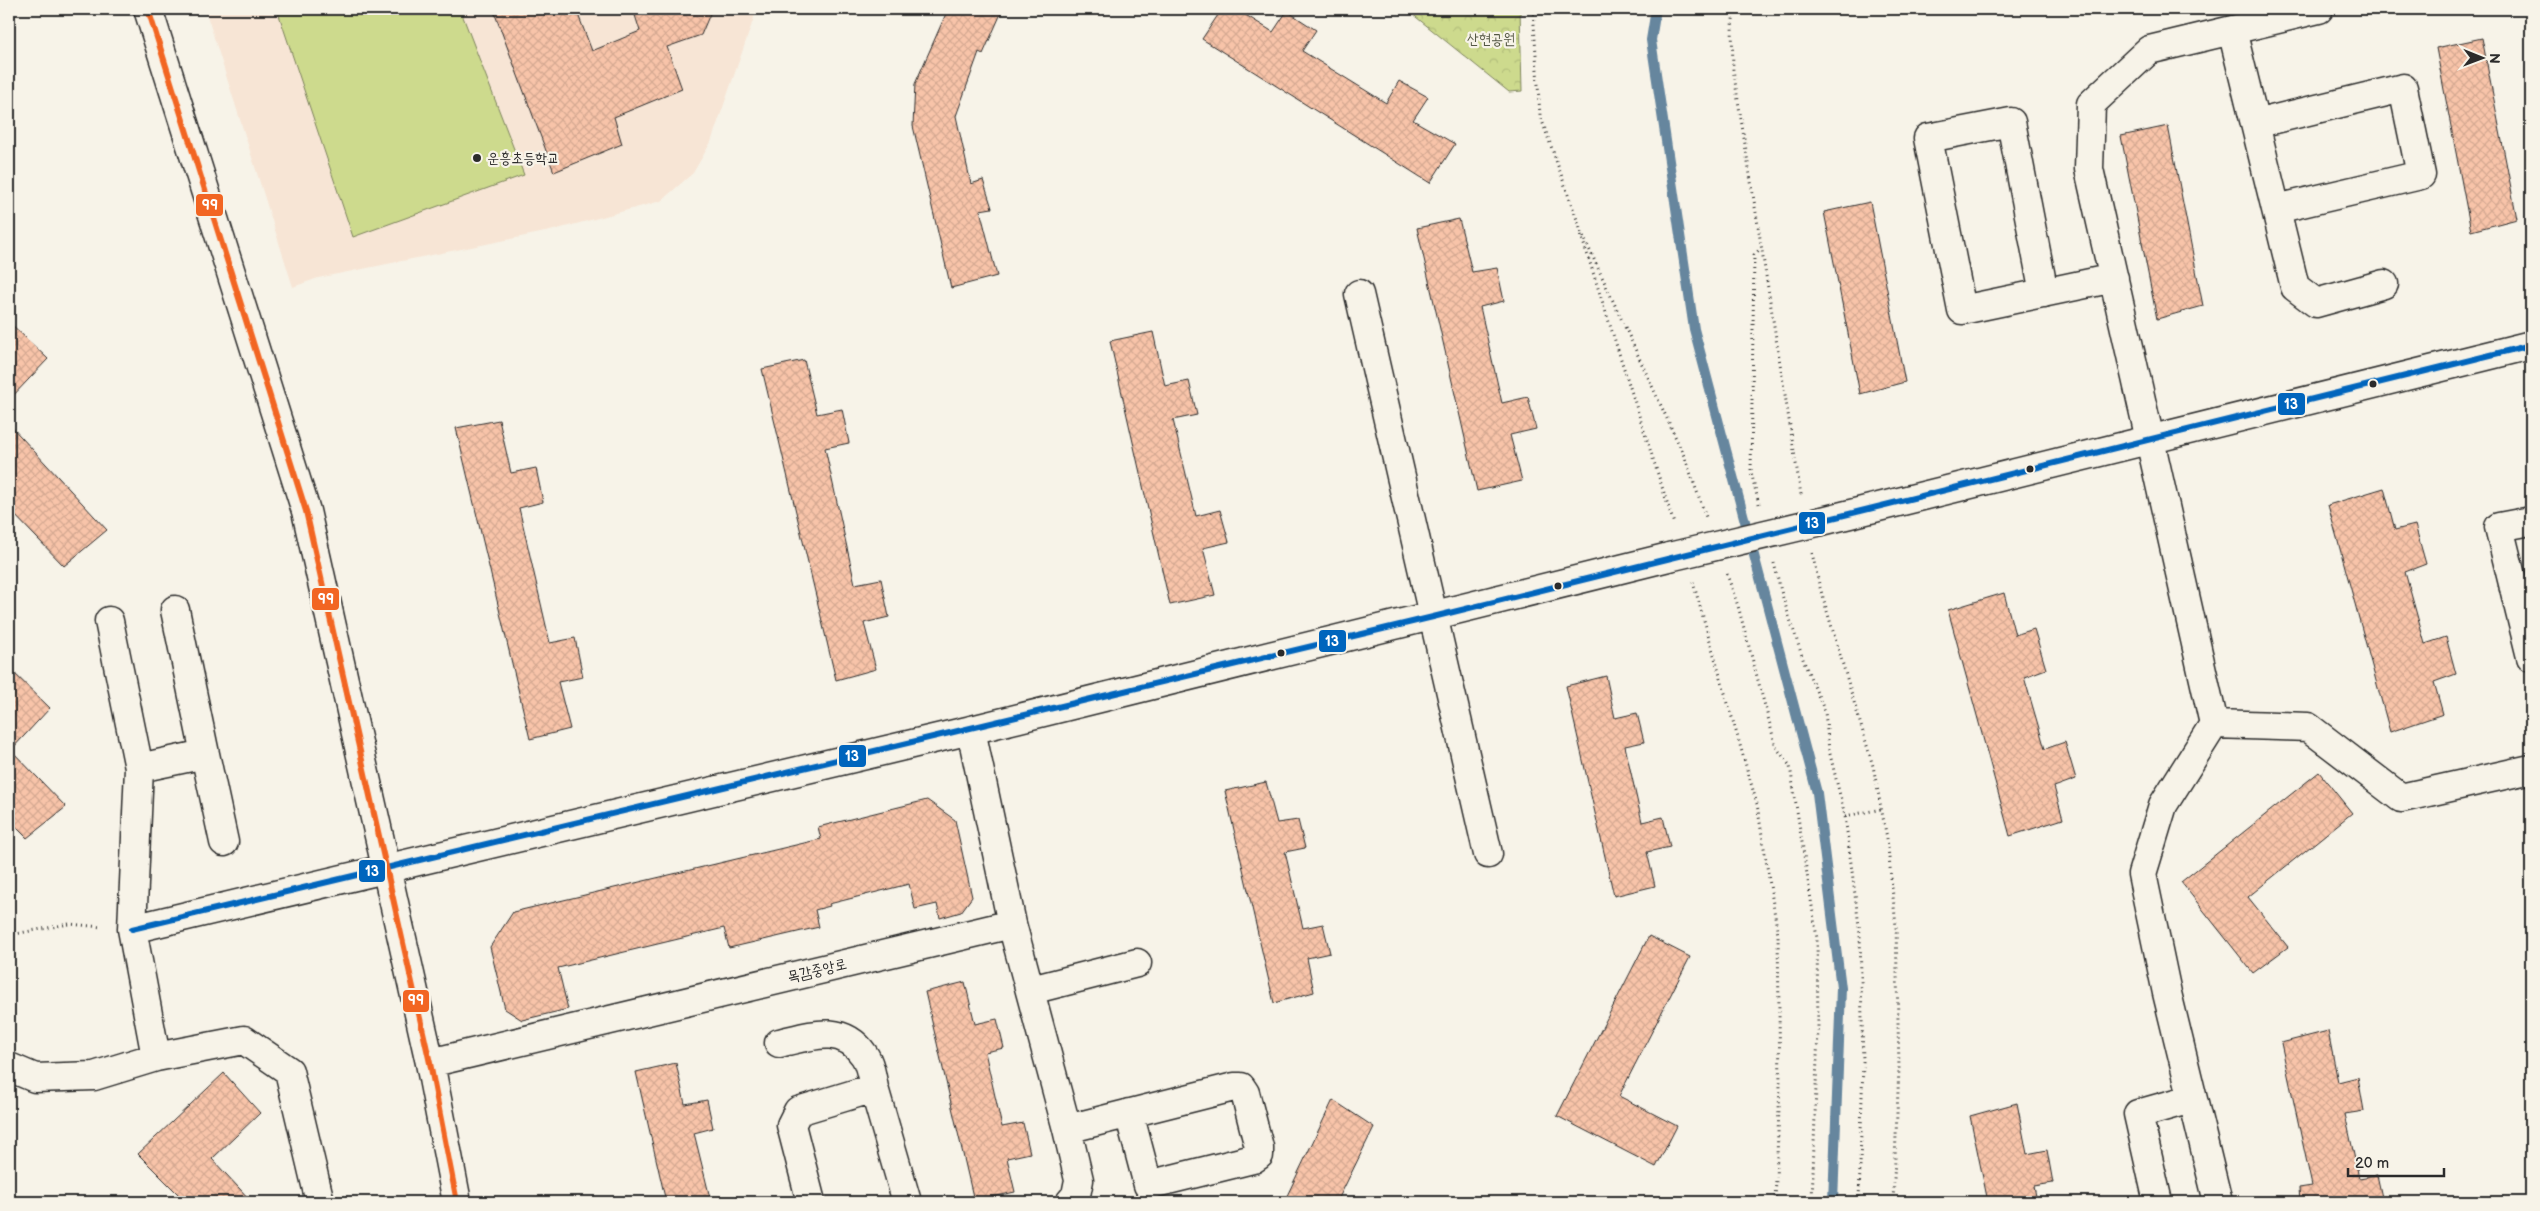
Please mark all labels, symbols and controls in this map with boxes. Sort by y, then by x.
park label: 산현공원 [1467,30,1515,49]
north arrow [2458,32,2508,82]
text: N [2486,53,2503,64]
place label: 운흥초등학교 [487,149,559,168]
marker: 운흥초등학교 [471,152,483,164]
line badge: 99 [195,193,224,217]
text: 99 [202,197,218,214]
unlabelled marker [2368,379,2378,389]
line badge: 13 [2277,392,2306,416]
text: 13 [2284,396,2298,413]
unlabelled marker [2025,464,2035,474]
line badge: 13 [1798,511,1826,535]
text: 13 [1805,515,1819,532]
unlabelled marker [1553,581,1563,591]
line badge: 99 [311,587,340,611]
text: 99 [318,591,334,608]
line badge: 13 [1318,629,1347,653]
text: 13 [1325,633,1339,650]
unlabelled marker [1276,648,1286,658]
line badge: 13 [838,744,867,768]
text: 13 [845,748,859,765]
line badge: 13 [358,859,386,883]
text: 13 [365,863,379,880]
street label: 목감중앙로 [786,954,849,987]
line badge: 99 [402,989,430,1013]
text: 99 [408,992,424,1009]
scale bar [2348,1146,2444,1178]
text: 20 m [2355,1154,2389,1173]

